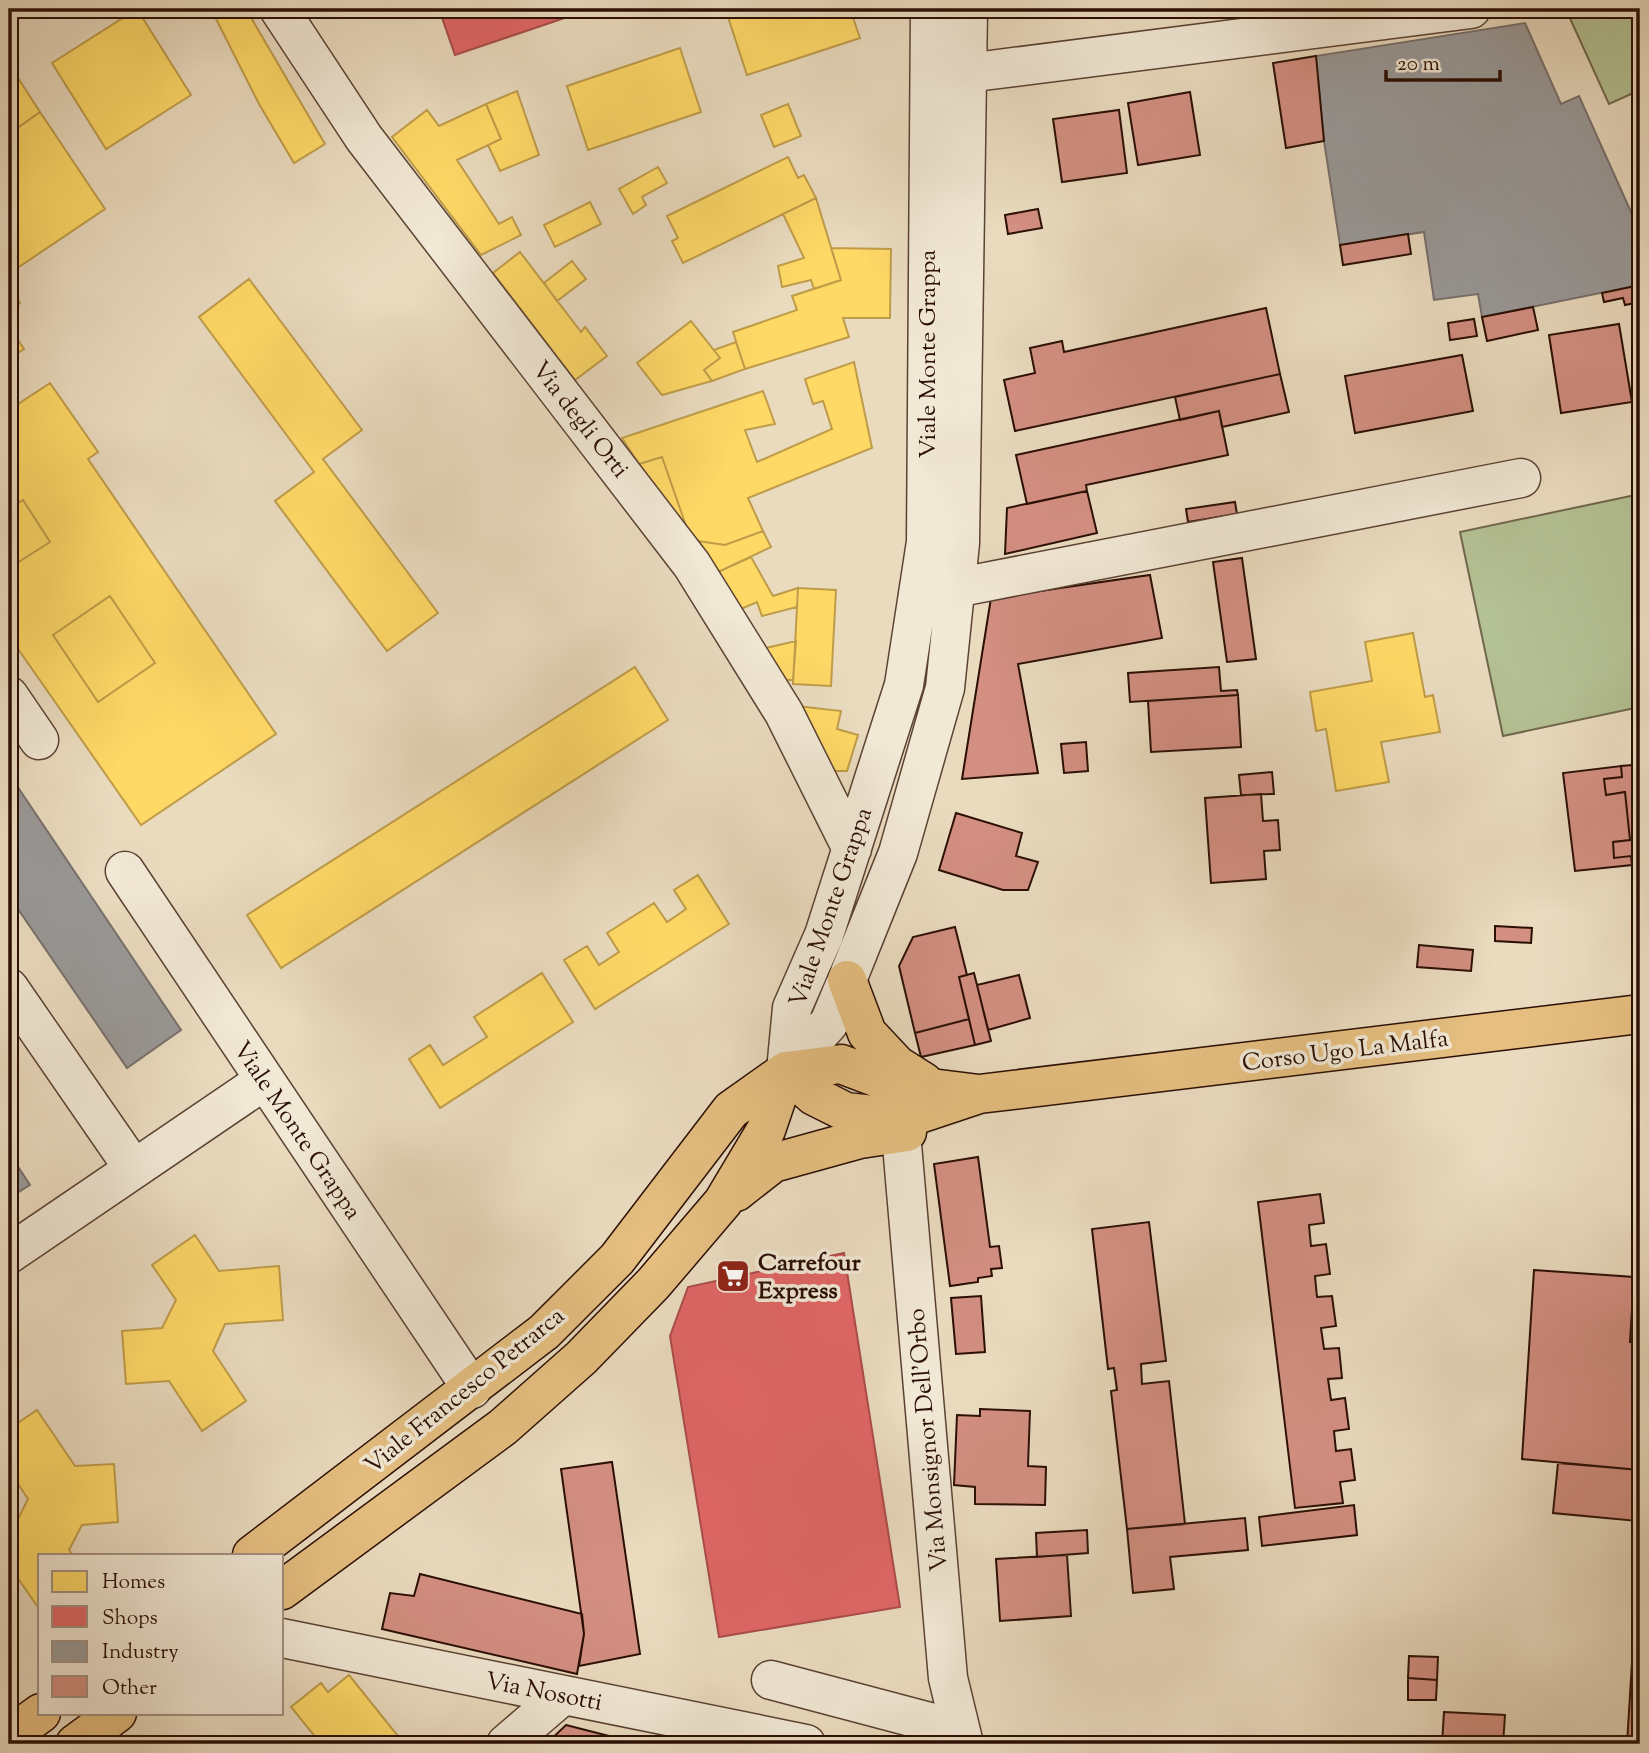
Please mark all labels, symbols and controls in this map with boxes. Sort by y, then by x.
scale bar [1386,38,1500,82]
text: 20 m [1397,50,1440,80]
street label: Viale Monte Grappa [912,250,946,458]
street label: Via degli Orti [523,354,636,486]
street label: Viale Monte Grappa [782,803,882,1012]
street label: Corso Ugo La Malfa [1240,1022,1450,1081]
street label: Viale Monte Grappa [224,1035,369,1227]
place label: Carrefour Express [758,1247,862,1309]
supermarket icon: Carrefour Express [714,1257,752,1295]
street label: Viale Francesco Petrarca [358,1300,573,1483]
street label: Via Monsignor Dell'Orbo [901,1307,957,1573]
legend [38,1554,284,1714]
text: Homes [102,1568,165,1598]
text: Shops [102,1604,158,1634]
text: Industry [102,1638,179,1668]
street label: Via Nosotti [482,1665,605,1721]
text: Other [102,1674,157,1704]

